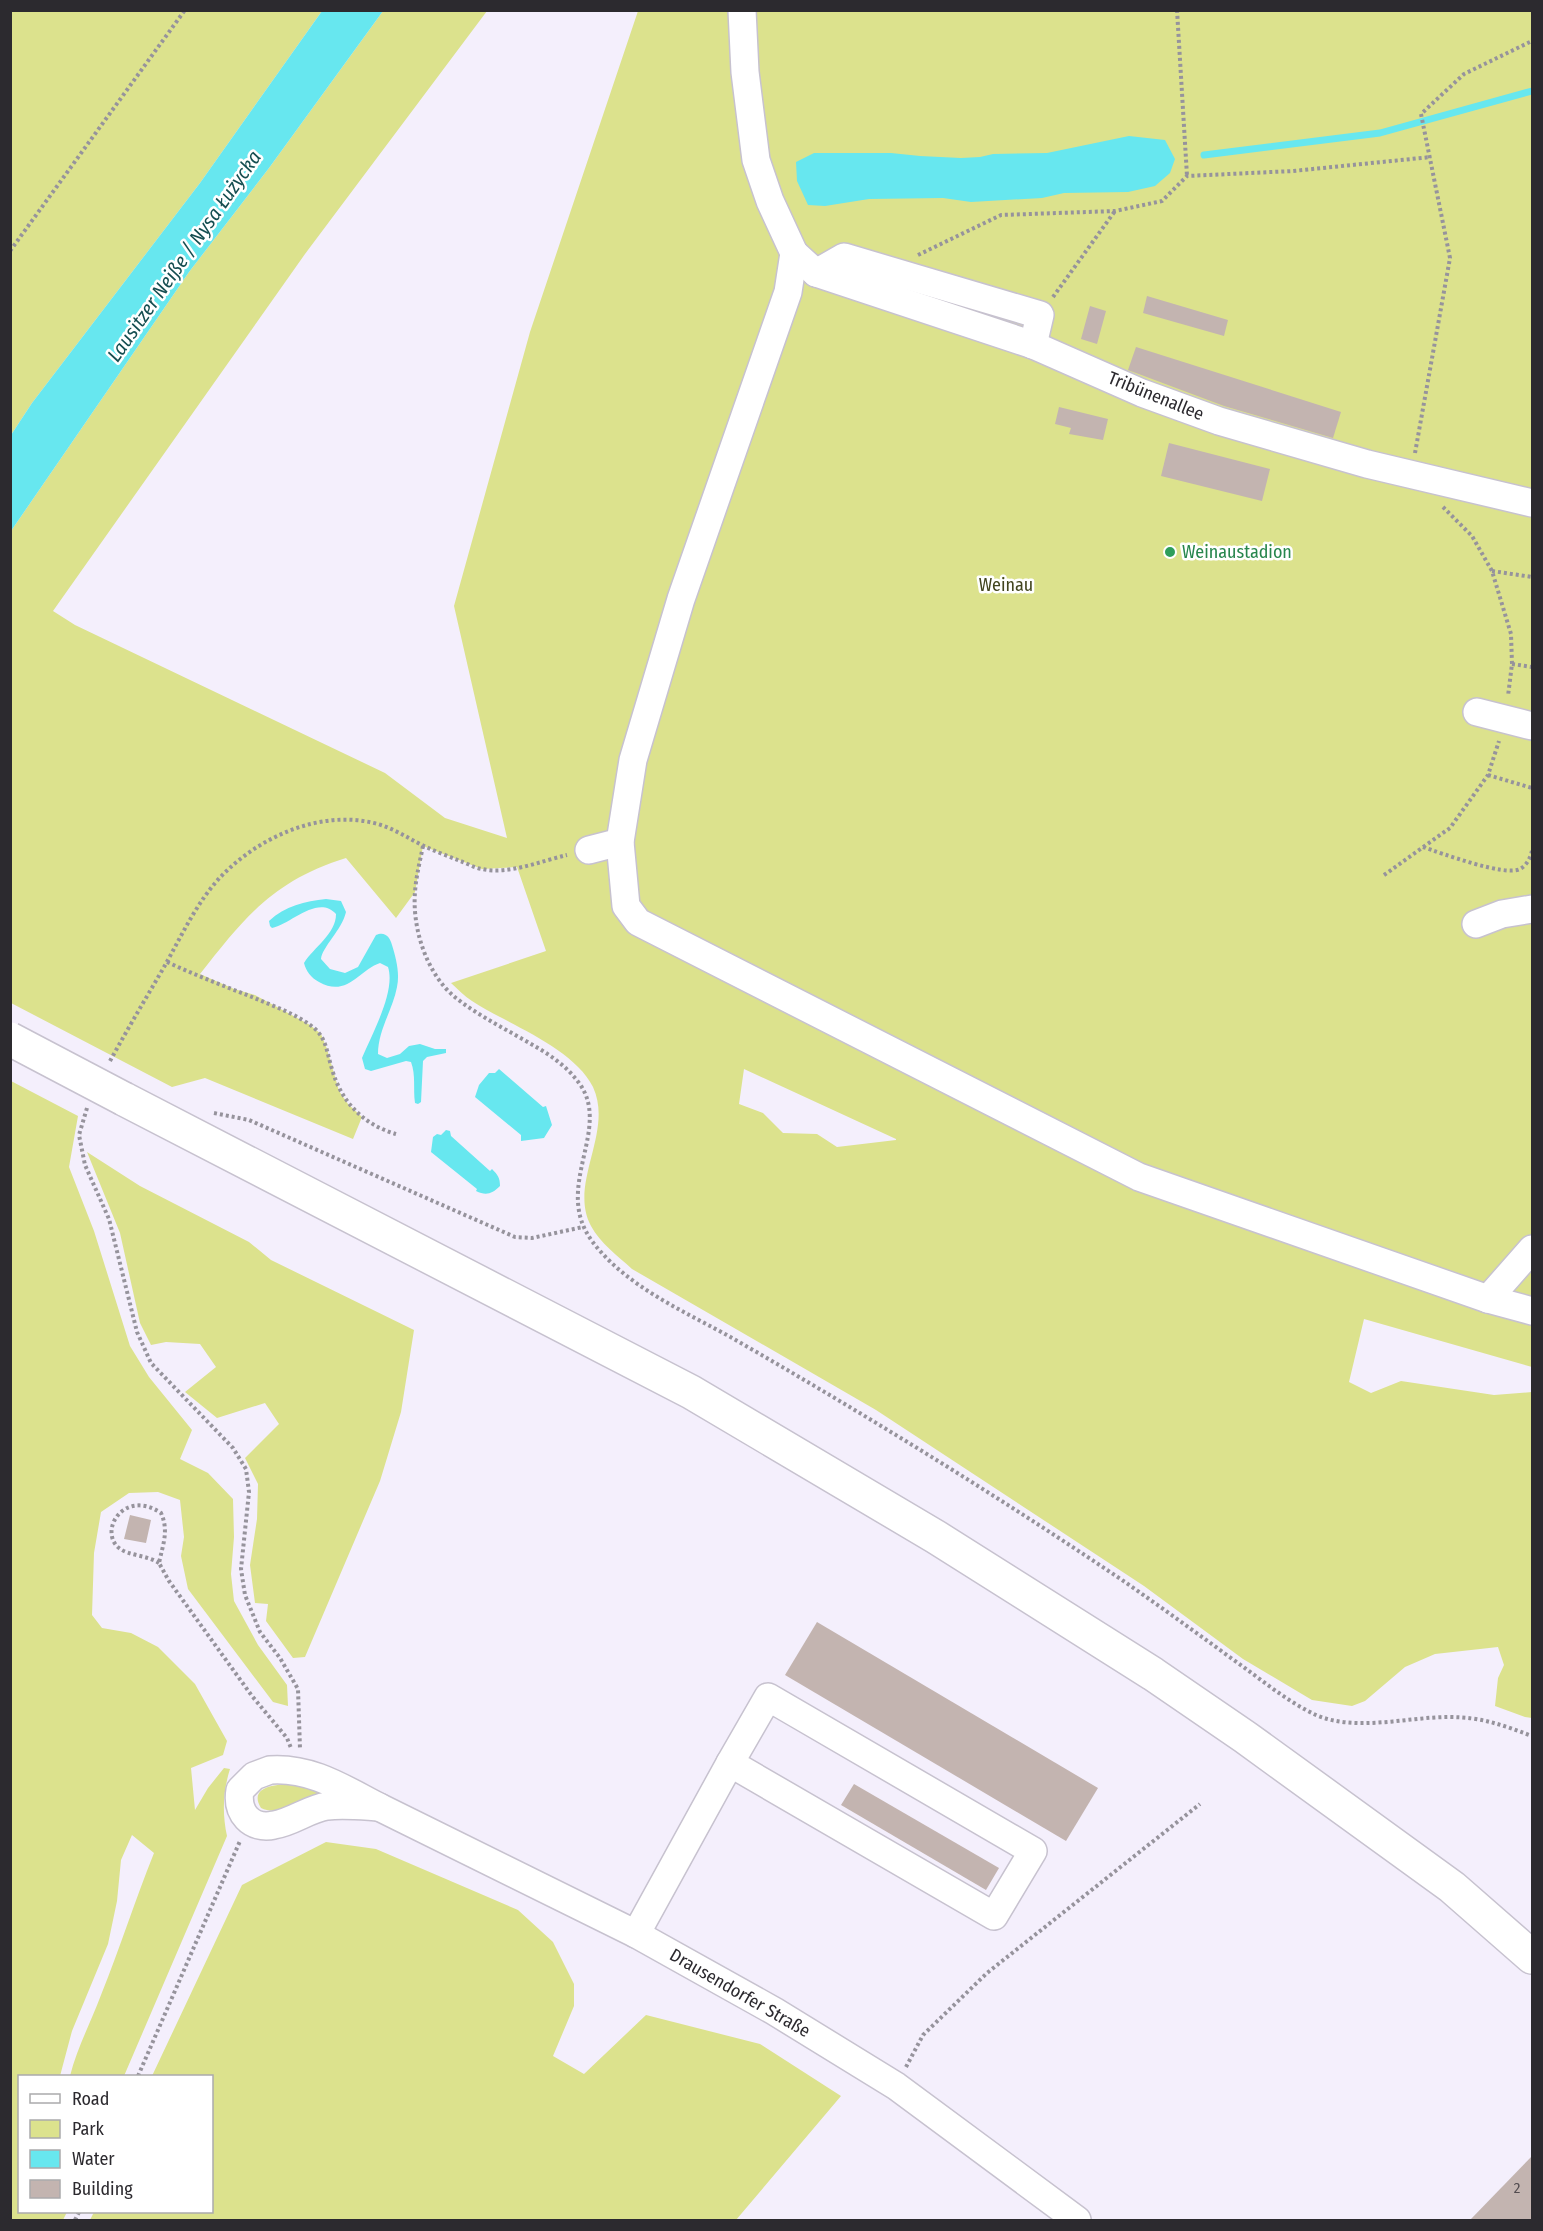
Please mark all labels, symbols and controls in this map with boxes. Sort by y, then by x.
water label: Lausitzer Neiße / Nysa Łużycka [102,146,266,366]
street label: Tribünenallee [1105,367,1207,425]
place label: Weinaustadion [1182,541,1292,563]
marker: Weinaustadion [1163,545,1177,559]
park label: Weinau [979,574,1033,596]
street label: Drausendorfer Straße [666,1944,814,2042]
legend [18,2075,213,2213]
text: Road [72,2088,109,2110]
text: Park [72,2118,105,2140]
text: Water [72,2148,115,2170]
text: Building [72,2178,133,2200]
house number: 2 [1514,2179,1521,2197]

